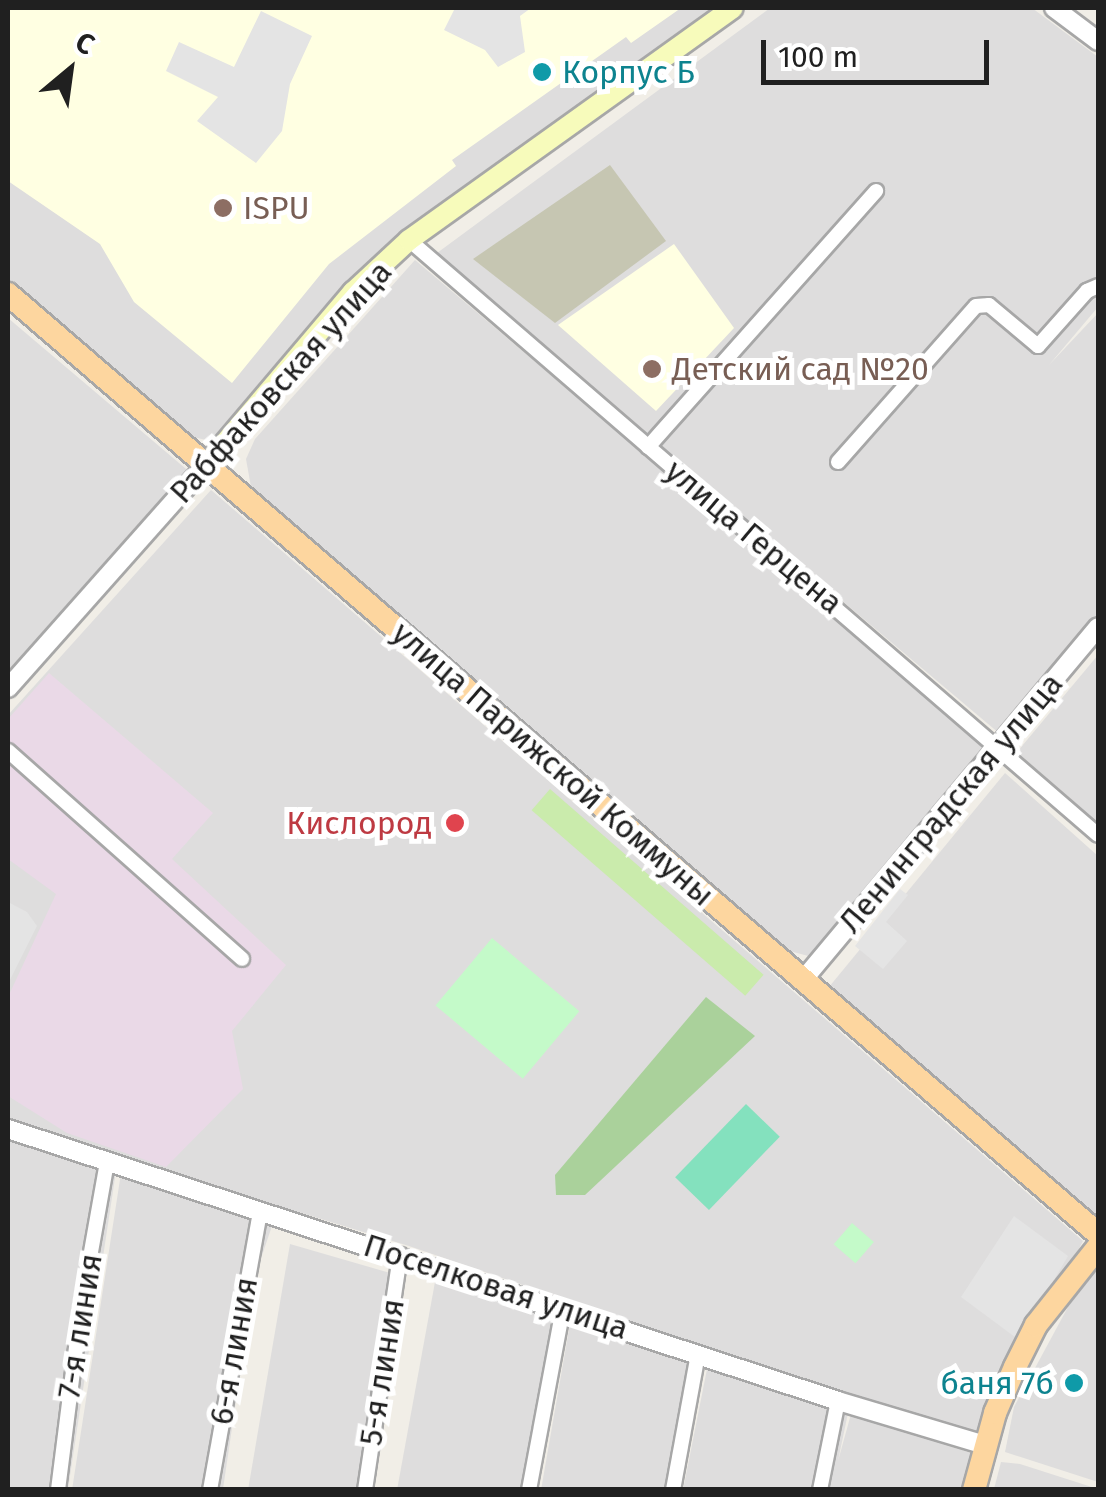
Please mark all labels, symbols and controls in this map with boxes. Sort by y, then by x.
north arrow [20,20,120,120]
scale bar [766,20,994,82]
text: С [70,25,100,62]
text: 100 m [778,39,858,75]
place label: Корпус Б [562,53,695,91]
marker: Корпус Б [531,61,553,83]
place label: ISPU [243,189,310,227]
marker: ISPU [212,197,234,219]
street label: Рабфаковская улица [162,253,400,511]
place label: Детский сад №20 [672,350,929,388]
marker: Детский сад №20 [641,358,663,380]
street label: улица Герцена [658,452,850,622]
street label: улица Парижской Коммуны [384,614,722,914]
street label: Ленинградская улица [831,665,1071,941]
place label: Кислород [286,804,432,842]
marker: Кислород [442,810,468,836]
street label: Поселковая улица [359,1226,633,1348]
street label: 7-я линия [50,1251,110,1401]
street label: 6-я линия [202,1274,266,1428]
street label: 5-я линия [351,1296,413,1448]
place label: баня 7б [941,1364,1054,1402]
marker: баня 7б [1063,1372,1085,1394]

